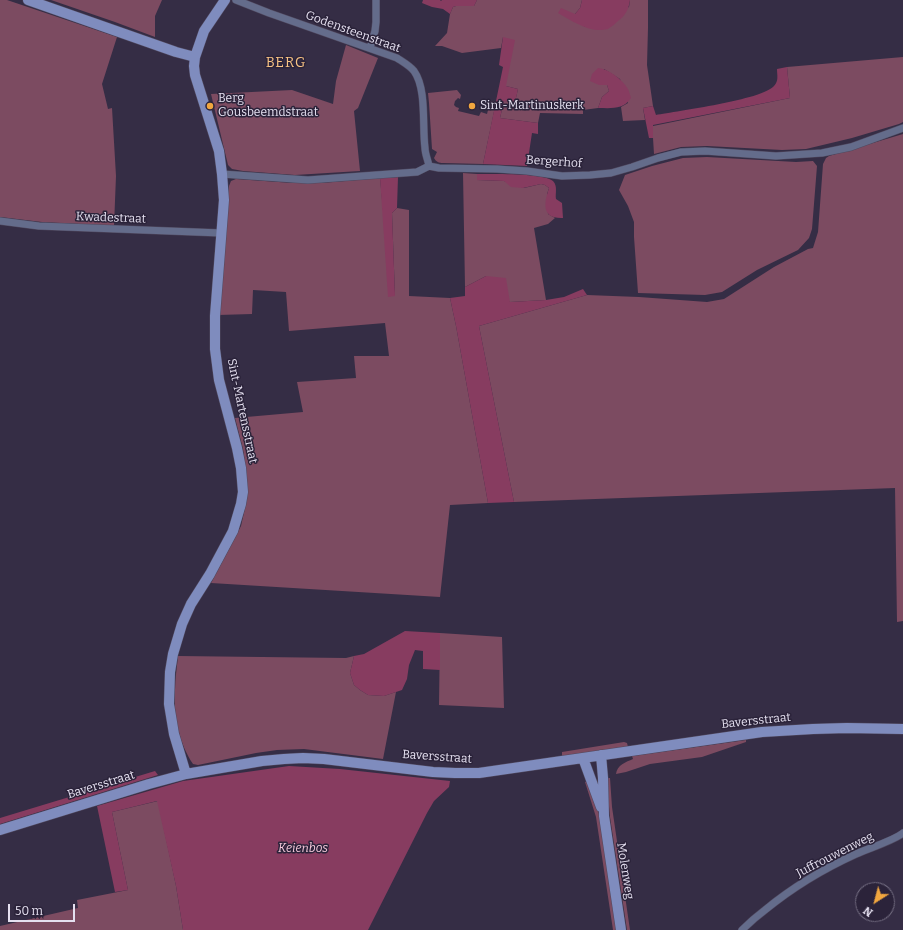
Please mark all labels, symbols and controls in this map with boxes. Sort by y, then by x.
street label: Godensteenstraat [304,8,402,56]
district label: BERG [266,55,306,71]
place label: Berg Gousbeemdstraat [218,92,318,120]
place label: Sint-Martinuskerk [480,99,584,113]
marker: Berg Gousbeemdstraat [205,101,215,111]
marker: Sint-Martinuskerk [467,101,477,111]
street label: Bergerhof [526,153,582,171]
street label: Kwadestraat [76,210,146,226]
street label: Sint-Martensstraat [224,357,260,465]
street label: Baversstraat [721,710,791,732]
street label: Baversstraat [402,747,472,767]
street label: Baversstraat [66,768,136,802]
street label: Juffrouwenweg [794,829,876,881]
park label: Keienbos [278,842,328,856]
street label: Molenweg [613,842,637,900]
north arrow [855,882,895,922]
scale bar [10,896,77,922]
text: 50 m [15,904,43,918]
text: N [861,904,875,919]

